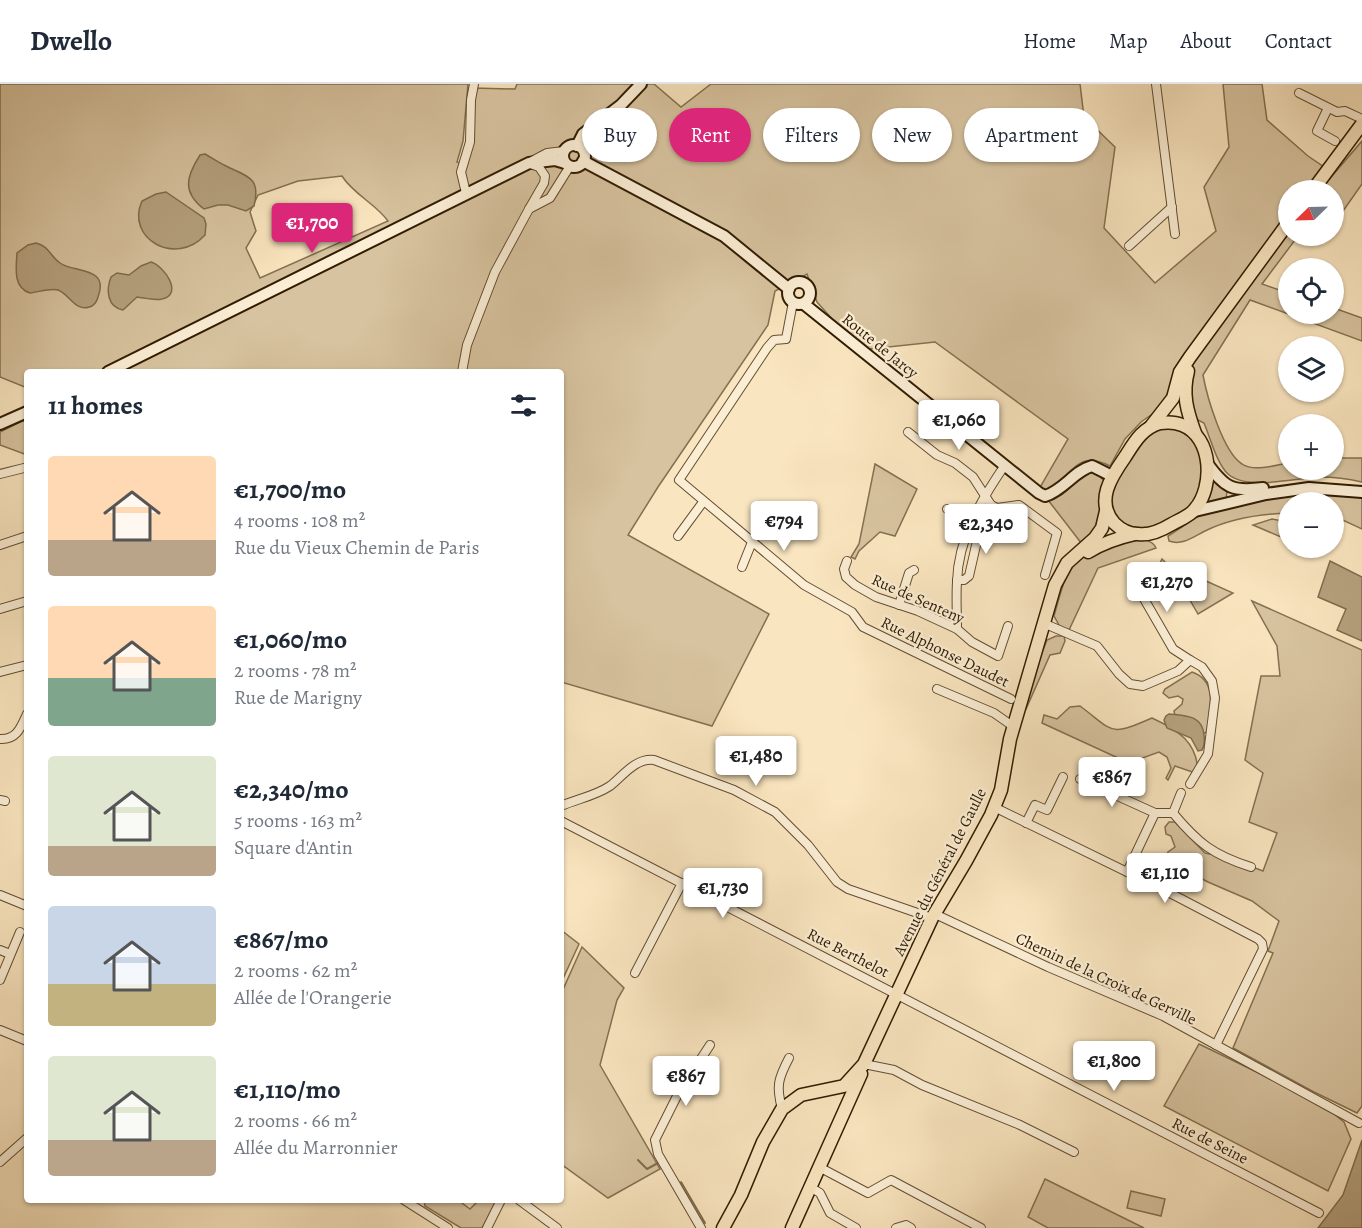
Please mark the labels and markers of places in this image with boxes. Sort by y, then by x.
pin: €1,700 [263,203,361,254]
pin: €1,060 [910,400,1008,451]
pin: €794 [748,501,820,552]
pin: €2,340 [937,504,1035,555]
pin: €1,270 [1118,562,1216,613]
pin: €1,480 [707,736,805,787]
pin: €867 [1076,757,1148,808]
pin: €1,110 [1116,853,1214,904]
pin: €1,730 [674,868,772,919]
pin: €1,800 [1065,1041,1163,1092]
pin: €867 [650,1056,722,1107]

